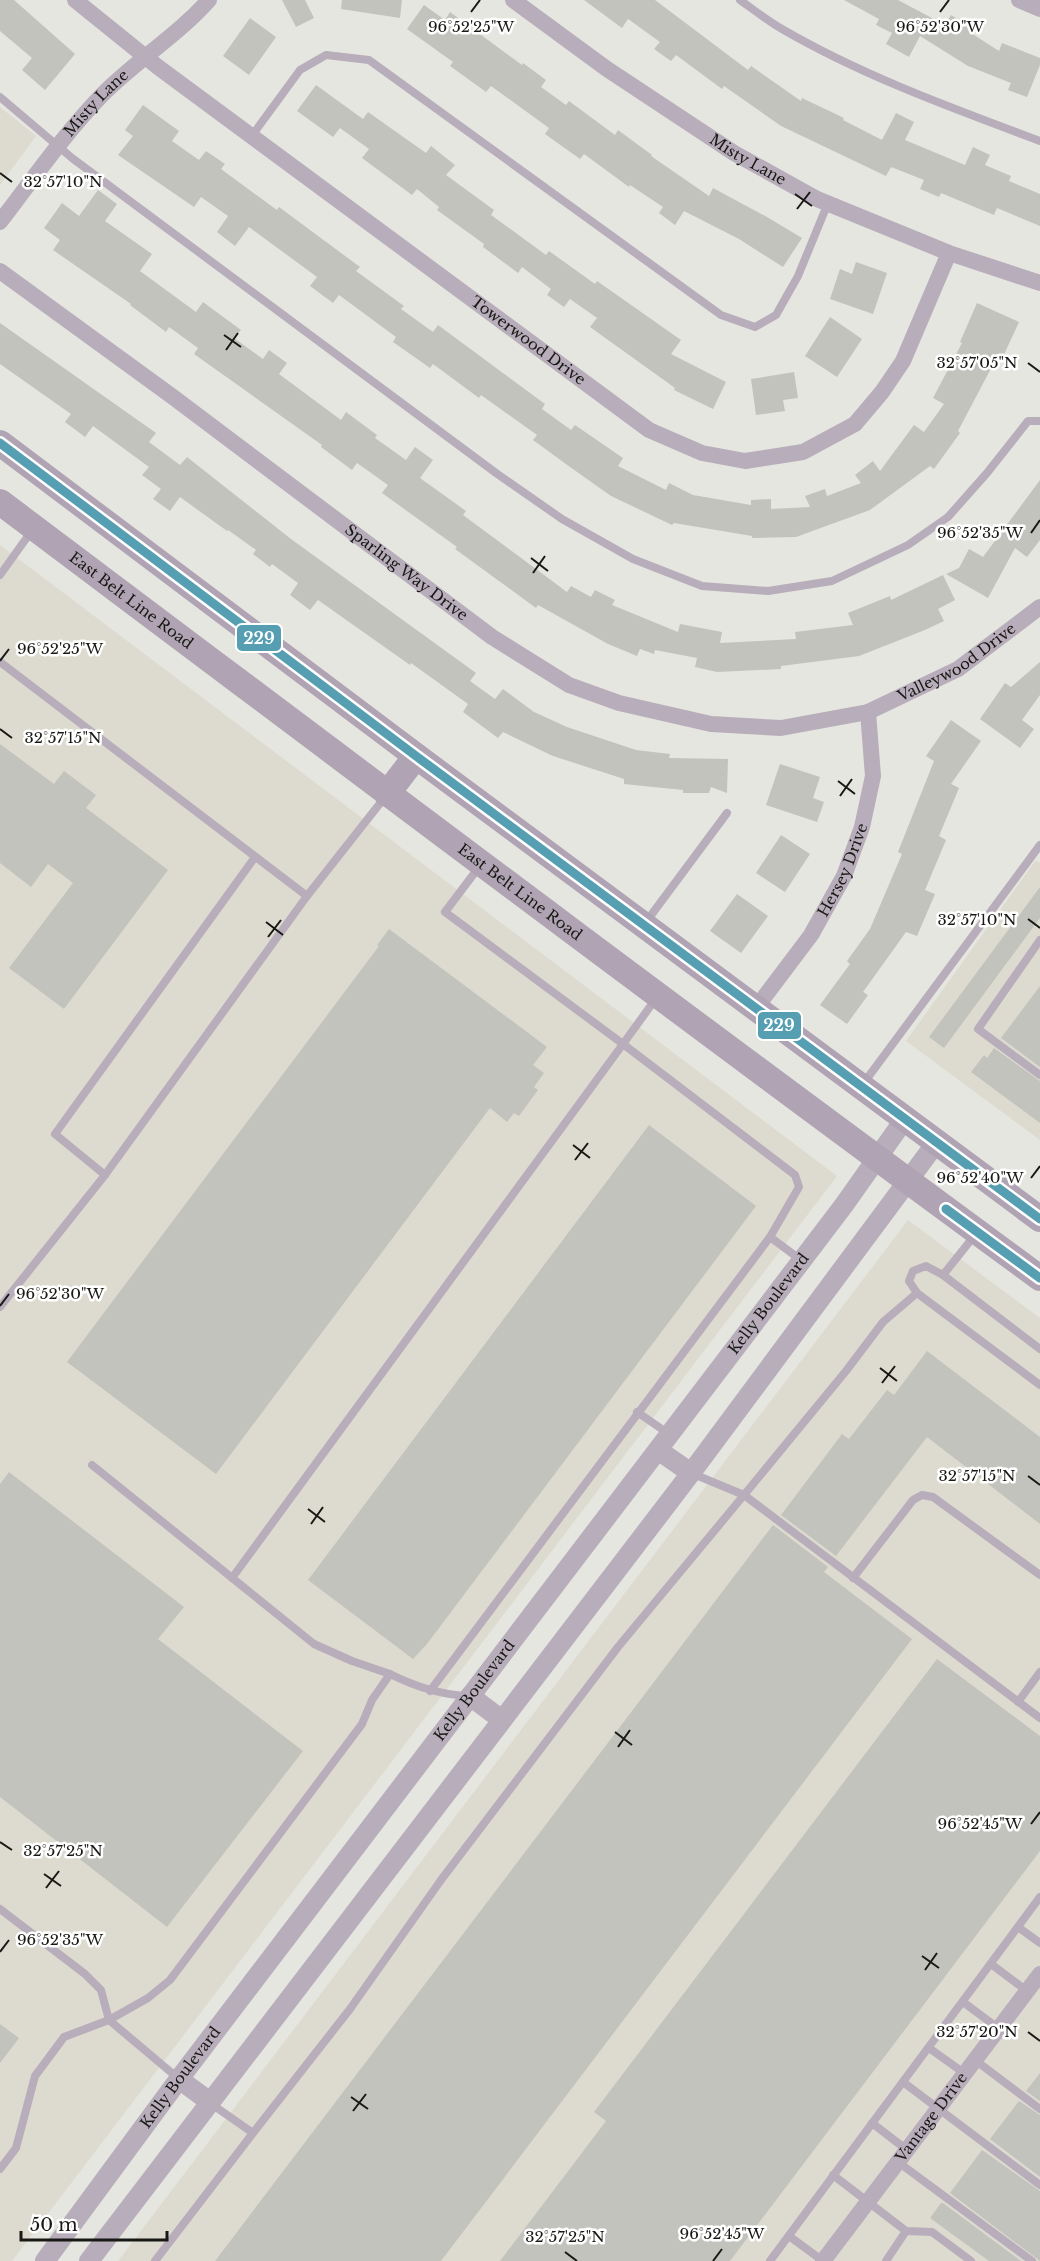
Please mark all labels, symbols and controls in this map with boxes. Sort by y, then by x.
text: 96°52'25"W [428,17,514,36]
text: 96°52'30"W [896,17,984,36]
street label: Misty Lane [59,65,132,140]
street label: Misty Lane [706,129,790,189]
text: 32°57'10"N [23,172,103,191]
street label: Towerwood Drive [467,292,589,389]
text: 32°57'05"N [937,353,1017,372]
street label: Sparling Way Drive [341,520,472,624]
text: 96°52'35"W [937,523,1023,542]
street label: East Belt Line Road [66,547,197,653]
street label: Valleywood Drive [893,619,1019,706]
line badge: 229 [236,624,282,652]
text: 229 [243,628,275,648]
text: 96°52'25"W [17,639,103,658]
text: 32°57'15"N [25,728,101,747]
street label: Hersey Drive [813,821,872,920]
street label: East Belt Line Road [454,839,586,944]
text: 32°57'10"N [937,910,1017,929]
line badge: 229 [757,1011,802,1040]
text: 229 [763,1015,795,1035]
text: 96°52'40"W [936,1168,1024,1187]
street label: Kelly Boulevard [724,1249,813,1358]
text: 96°52'30"W [16,1284,104,1303]
text: 32°57'15"N [939,1466,1015,1485]
street label: Kelly Boulevard [430,1636,519,1745]
text: 96°52'45"W [937,1814,1023,1833]
text: 32°57'25"N [23,1841,103,1860]
text: 96°52'35"W [17,1930,103,1949]
text: 32°57'20"N [936,2022,1018,2041]
street label: Kelly Boulevard [136,2023,224,2132]
street label: Vantage Drive [890,2068,971,2167]
scale bar [21,2204,166,2242]
text: 50 m [30,2214,78,2236]
text: 96°52'45"W [679,2224,765,2243]
text: 32°57'25"N [525,2227,605,2246]

